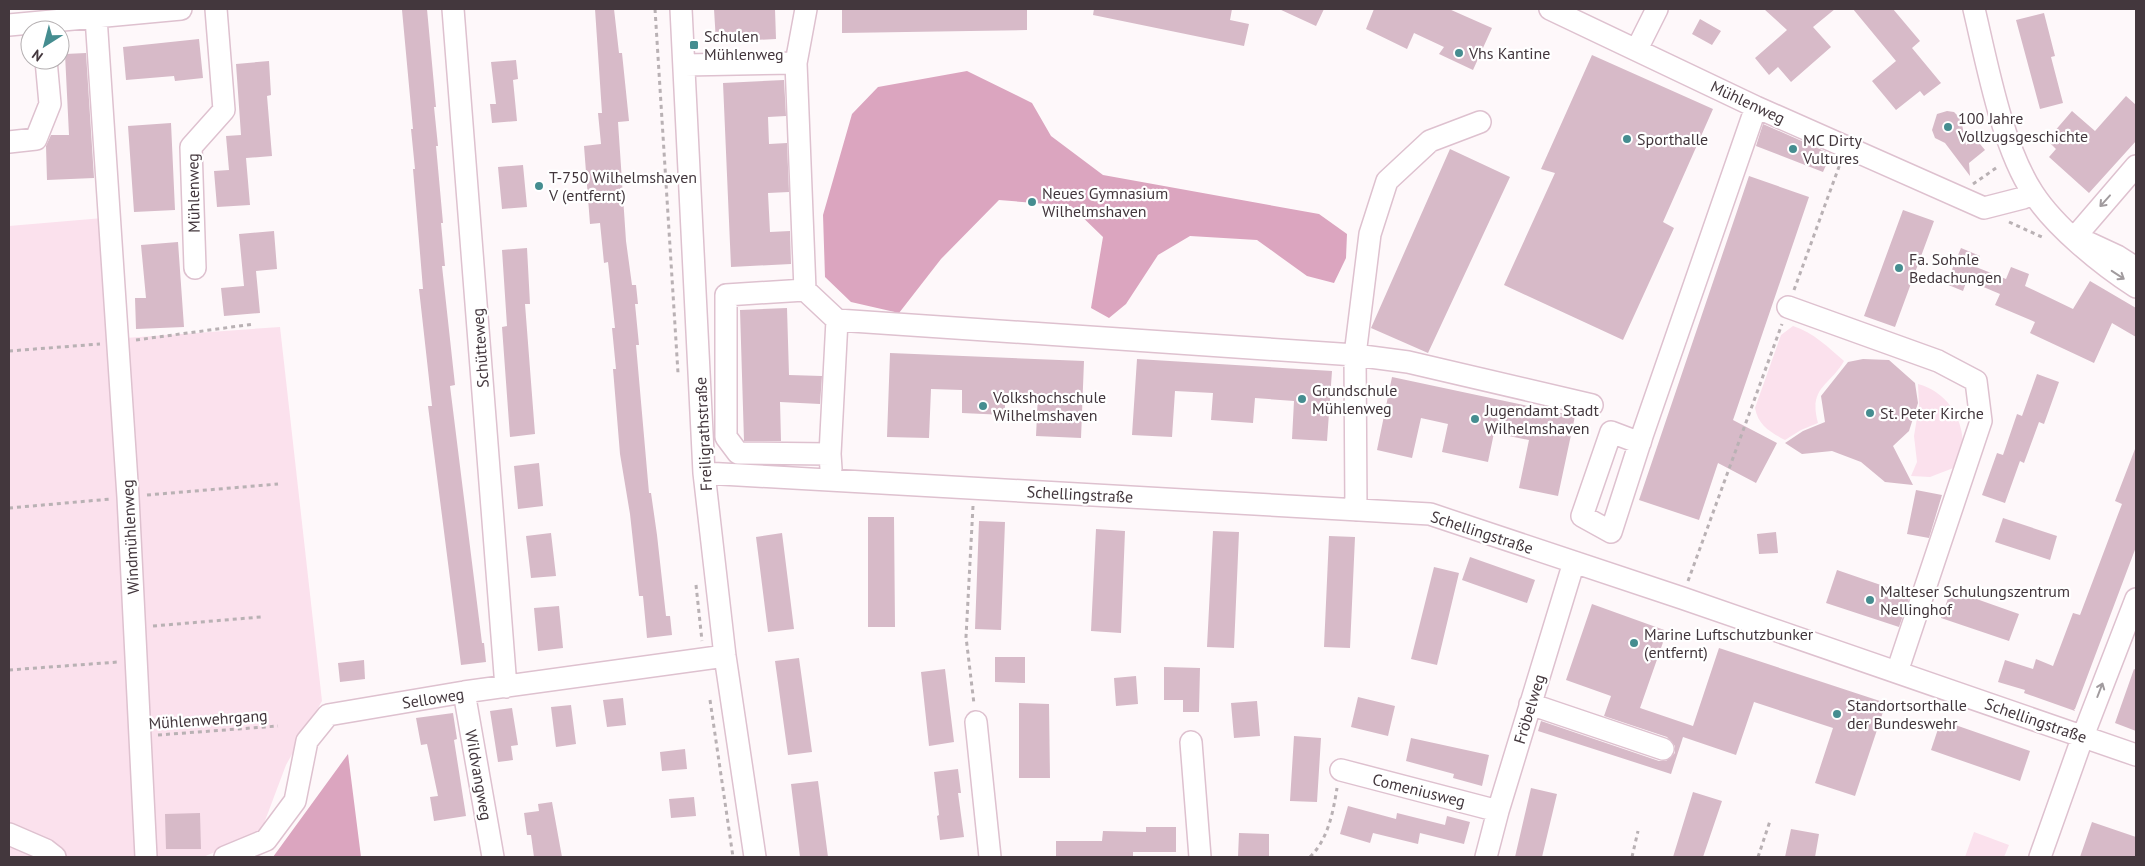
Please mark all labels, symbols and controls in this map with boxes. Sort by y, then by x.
north arrow [20,20,70,70]
place label: Schulen Mühlenweg [704,26,784,64]
marker: Schulen Mühlenweg [688,39,700,51]
place label: Vhs Kantine [1468,43,1550,63]
text: N [28,46,46,66]
marker: Vhs Kantine [1453,47,1465,59]
street label: Mühlenweg [1708,76,1788,128]
place label: 100 Jahre Vollzugsgeschichte [1957,108,2088,146]
marker: 100 Jahre Vollzugsgeschichte [1942,121,1954,133]
place label: Sporthalle [1637,129,1708,149]
place label: MC Dirty Vultures [1802,130,1863,168]
marker: Sporthalle [1621,133,1633,145]
marker: MC Dirty Vultures [1787,143,1799,155]
street label: Mühlenweg [182,153,204,233]
place label: T-750 Wilhelmshaven V (entfernt) [548,167,697,205]
marker: T-750 Wilhelmshaven V (entfernt) [533,180,545,192]
place label: Neues Gymnasium Wilhelmshaven [1042,183,1168,221]
one-way arrow [2099,195,2110,208]
marker: Neues Gymnasium Wilhelmshaven [1026,196,1038,208]
place label: Fa. Sohnle Bedachungen [1909,249,2002,287]
marker: Fa. Sohnle Bedachungen [1893,262,1905,274]
one-way arrow [2110,270,2124,280]
street label: Schütteweg [467,307,493,389]
street label: Freiligrathstraße [690,376,716,492]
place label: Grundschule Mühlenweg [1312,380,1397,418]
place label: Volkshochschule Wilhelmshaven [992,387,1106,425]
marker: Grundschule Mühlenweg [1296,393,1308,405]
marker: Volkshochschule Wilhelmshaven [977,400,989,412]
place label: Jugendamt Stadt Wilhelmshaven [1484,400,1599,438]
place label: St. Peter Kirche [1880,403,1984,423]
marker: St. Peter Kirche [1864,407,1876,419]
marker: Jugendamt Stadt Wilhelmshaven [1469,413,1481,425]
street label: Windmühlenweg [117,479,143,595]
street label: Schellingstraße [1026,481,1134,507]
street label: Schellingstraße [1428,506,1536,558]
place label: Malteser Schulungszentrum Nellinghof [1880,581,2070,619]
marker: Malteser Schulungszentrum Nellinghof [1864,594,1876,606]
place label: Marine Luftschutzbunker (entfernt) [1644,624,1814,662]
marker: Marine Luftschutzbunker (entfernt) [1628,637,1640,649]
street label: Fröbelweg [1509,672,1549,746]
street label: Selloweg [401,683,465,713]
one-way arrow [2097,683,2106,698]
street label: Schellingstraße [1982,693,2090,747]
place label: Standortsorthalle der Bundeswehr [1847,695,1967,733]
street label: Mühlenwehrgang [148,705,268,733]
marker: Standortsorthalle der Bundeswehr [1831,708,1843,720]
street label: Wildvangweg [461,728,497,822]
street label: Comeniusweg [1371,769,1467,811]

